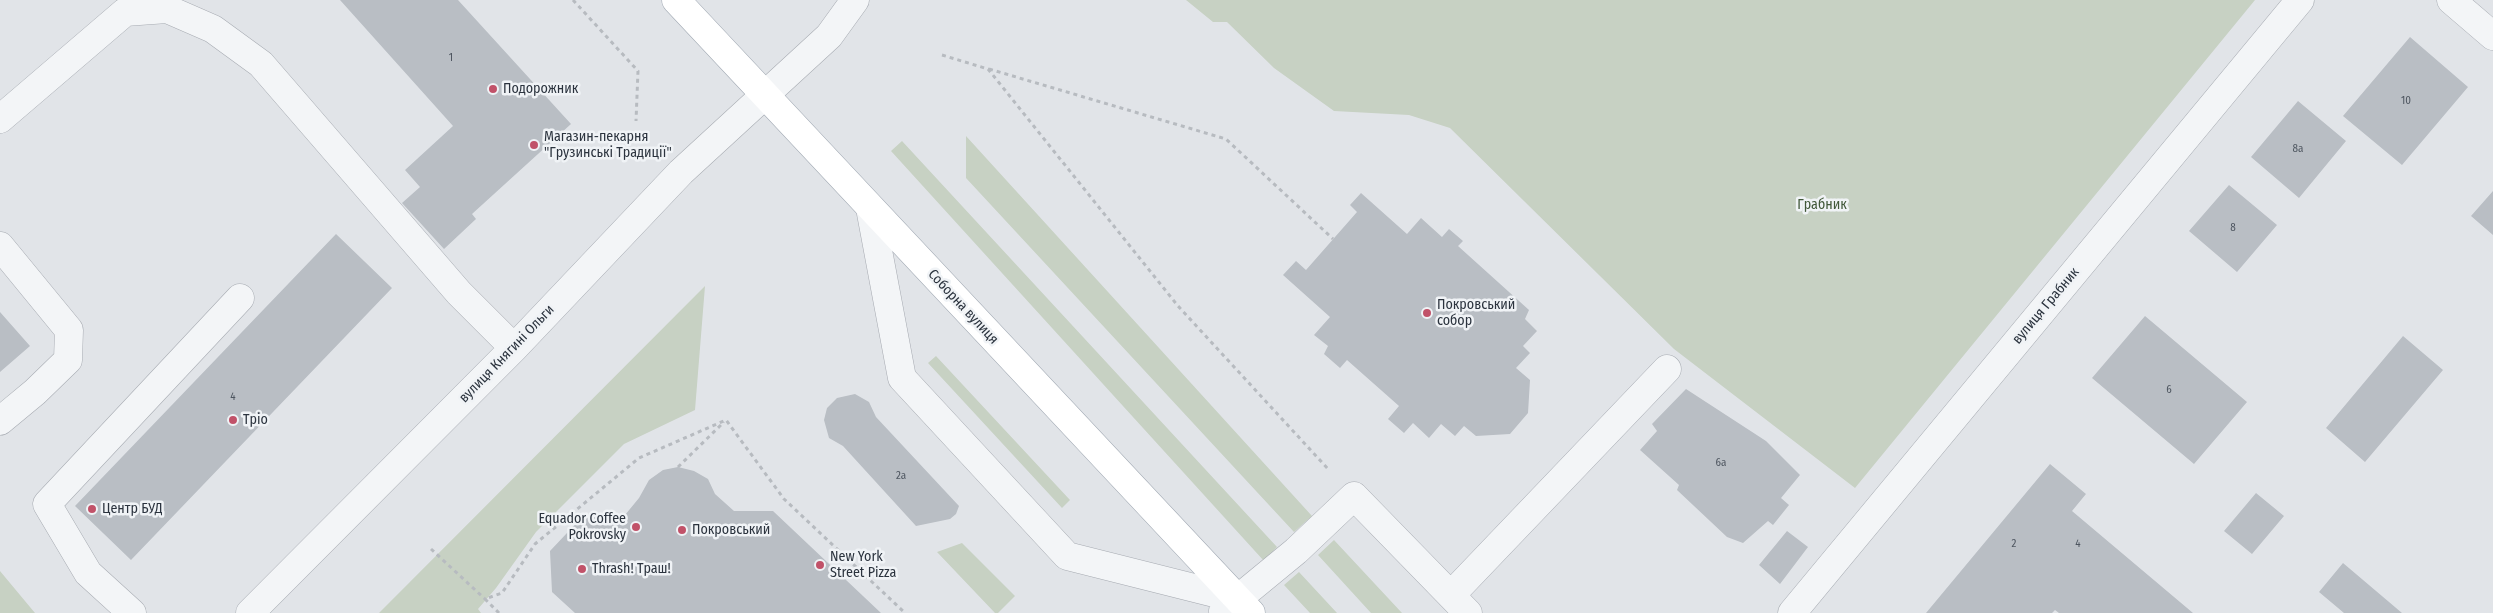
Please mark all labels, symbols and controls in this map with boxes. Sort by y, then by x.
house number: 1 [449,51,453,65]
place label: Подорожник [503,81,578,97]
marker: Подорожник [487,83,499,95]
house number: 10 [2401,94,2411,108]
place label: Магазин-пекарня "Грузинські Традиції" [544,129,672,162]
marker: Магазин-пекарня "Грузинські Традиції" [528,139,540,151]
house number: 8а [2293,142,2303,156]
park label: Грабник [1797,197,1847,213]
house number: 8 [2230,221,2236,235]
street label: вулиця Грабник [2009,264,2083,348]
street label: Соборна вулиця [924,266,1002,348]
place label: Покровський собор [1437,297,1515,330]
street label: вулиця Княгині Ольги [456,302,558,406]
marker: Покровський собор [1421,307,1433,319]
house number: 6 [2166,383,2172,397]
house number: 4 [230,390,236,404]
place label: Тріо [243,412,268,428]
marker: Тріо [227,414,239,426]
house number: 6а [1716,456,1726,470]
house number: 2а [896,469,906,483]
place label: Центр БУД [102,501,163,517]
marker: Центр БУД [86,503,98,515]
place label: Equador Coffee Pokrovsky [539,511,626,544]
marker: Equador Coffee Pokrovsky [630,521,642,533]
place label: Покровський [692,522,770,538]
marker: Покровський [676,524,688,536]
house number: 2 [2012,537,2016,551]
house number: 4 [2075,537,2081,551]
place label: New York Street Pizza [830,549,896,582]
marker: New York Street Pizza [814,559,826,571]
place label: Thrash! Траш! [592,561,671,577]
marker: Thrash! Траш! [576,563,588,575]

